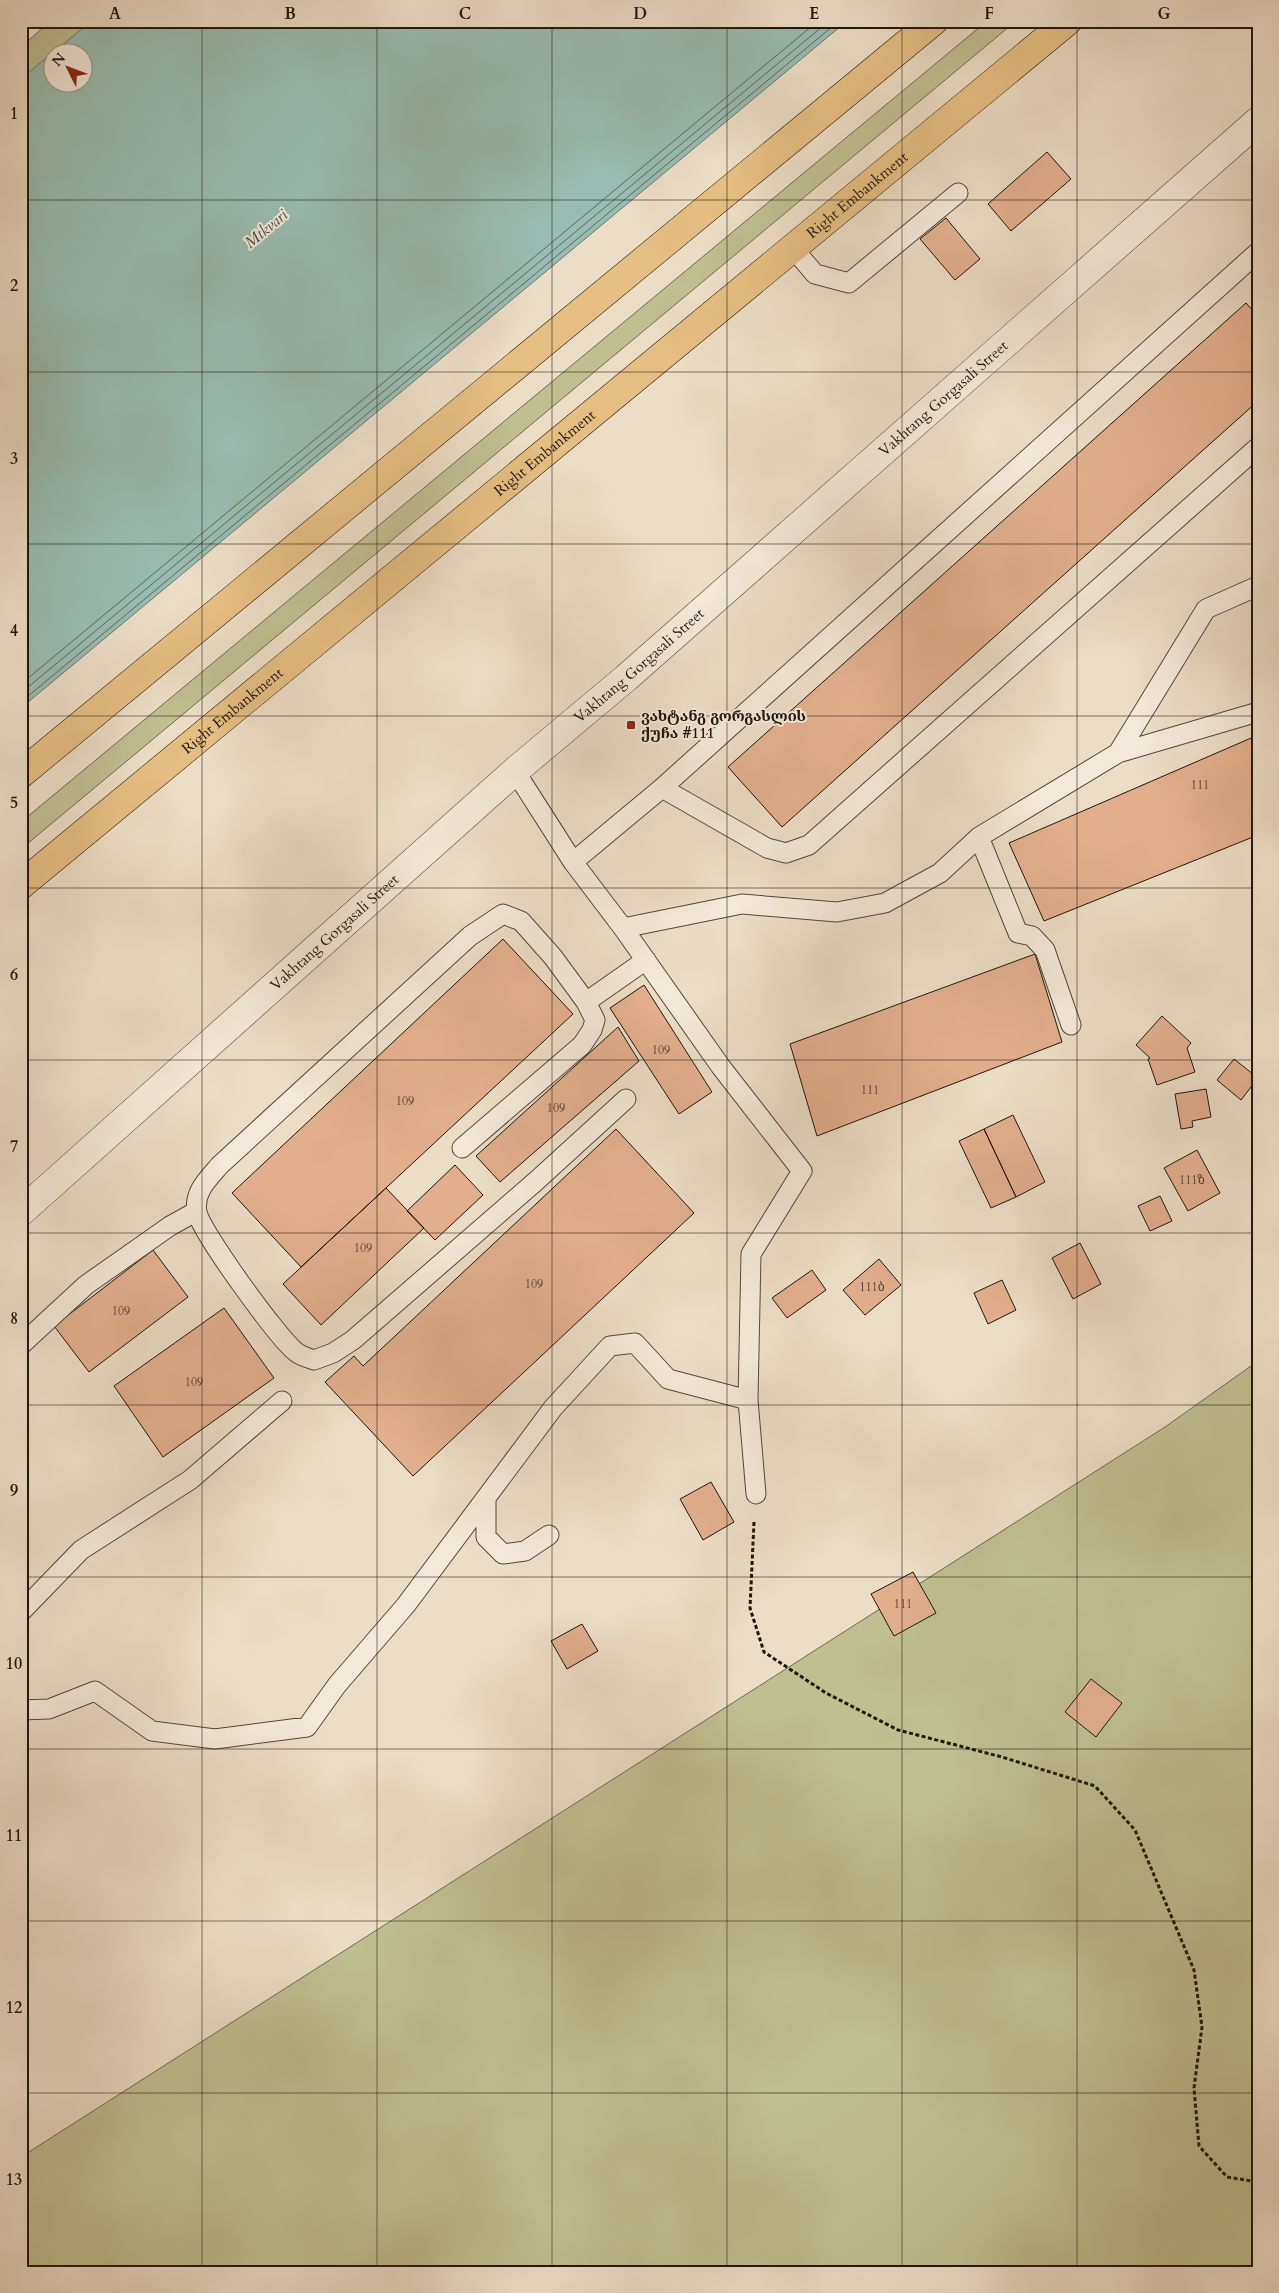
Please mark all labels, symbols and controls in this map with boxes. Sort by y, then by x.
text: A [109,3,121,25]
text: B [284,3,296,25]
text: C [459,3,471,25]
text: D [633,3,647,25]
text: E [809,3,819,25]
text: F [984,3,994,25]
text: G [1157,3,1171,25]
north arrow [42,42,92,92]
text: N [48,49,70,71]
text: 1 [10,103,18,125]
street label: Right Embankment [802,147,912,243]
water label: Mtkvari [240,204,293,254]
text: 2 [10,275,18,297]
street label: Vakhtang Gorgasali Street [874,336,1012,461]
street label: Right Embankment [490,405,600,501]
text: 3 [10,448,18,470]
street label: Vakhtang Gorgasali Street [570,604,709,727]
text: 4 [10,620,18,642]
street label: Right Embankment [177,663,287,758]
place label: ვახტანგ გორგასლის ქუჩა #111 [641,706,806,743]
marker: ვახტანგ გორგასლის ქუჩა #111 [625,719,637,731]
house number: 111 [1191,777,1209,793]
text: 5 [10,792,18,814]
street label: Vakhtang Gorgasali Street [266,869,403,995]
text: 6 [10,964,18,986]
house number: 109 [652,1042,670,1058]
house number: 111 [861,1082,879,1098]
house number: 109 [396,1093,414,1109]
house number: 109 [547,1100,565,1116]
text: 7 [10,1136,18,1158]
house number: 111ზ [1179,1172,1205,1188]
house number: 109 [354,1240,372,1256]
house number: 109 [525,1276,543,1292]
house number: 111ბ [859,1279,885,1295]
house number: 109 [112,1303,130,1319]
text: 8 [10,1308,18,1330]
house number: 109 [185,1374,203,1390]
text: 9 [10,1480,18,1502]
house number: 111 [894,1596,912,1612]
text: 10 [6,1653,22,1675]
text: 11 [6,1825,22,1847]
text: 12 [6,1997,22,2019]
text: 13 [6,2169,22,2191]

